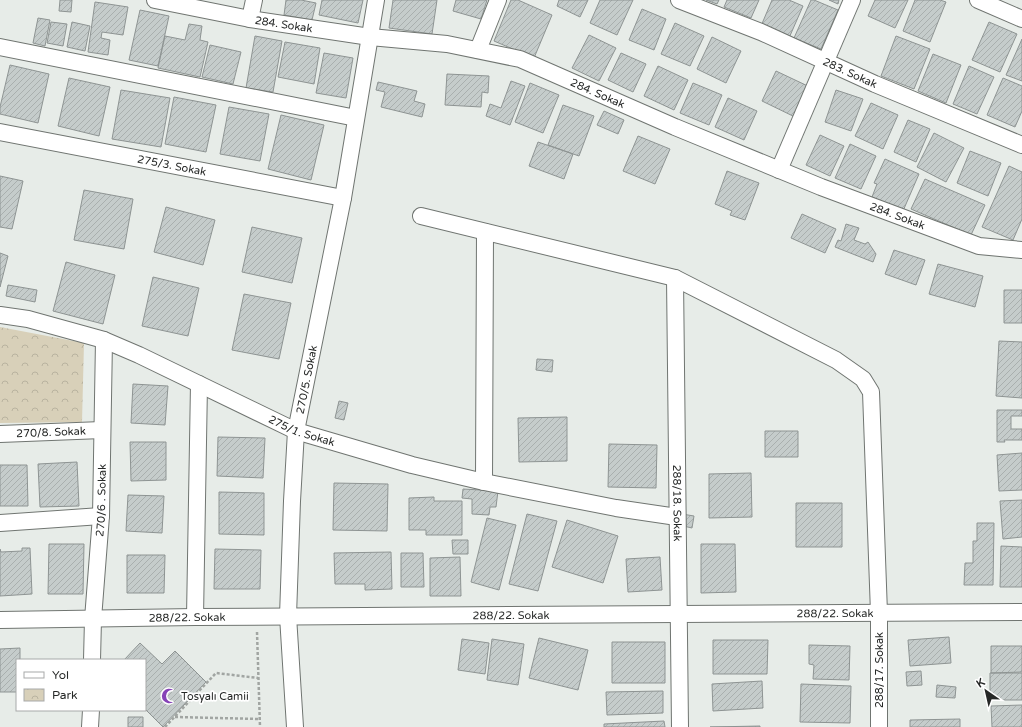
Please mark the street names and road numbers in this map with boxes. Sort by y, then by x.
street label: 284. Sokak [254,14,313,35]
street label: 283. Sokak [821,55,879,91]
street label: 284. Sokak [568,76,627,111]
street label: 275/3. Sokak [136,153,207,179]
street label: 284. Sokak [868,200,927,232]
street label: 270/5. Sokak [294,344,320,415]
street label: 275/1. Sokak [266,413,336,449]
street label: 270/8. Sokak [16,425,86,440]
street label: 270/6 . Sokak [93,464,109,537]
street label: 288/18. Sokak [670,465,684,541]
street label: 288/22. Sokak [797,607,873,620]
street label: 288/22. Sokak [473,609,549,622]
street label: 288/22. Sokak [148,611,225,625]
street label: 288/17. Sokak [873,632,886,708]

